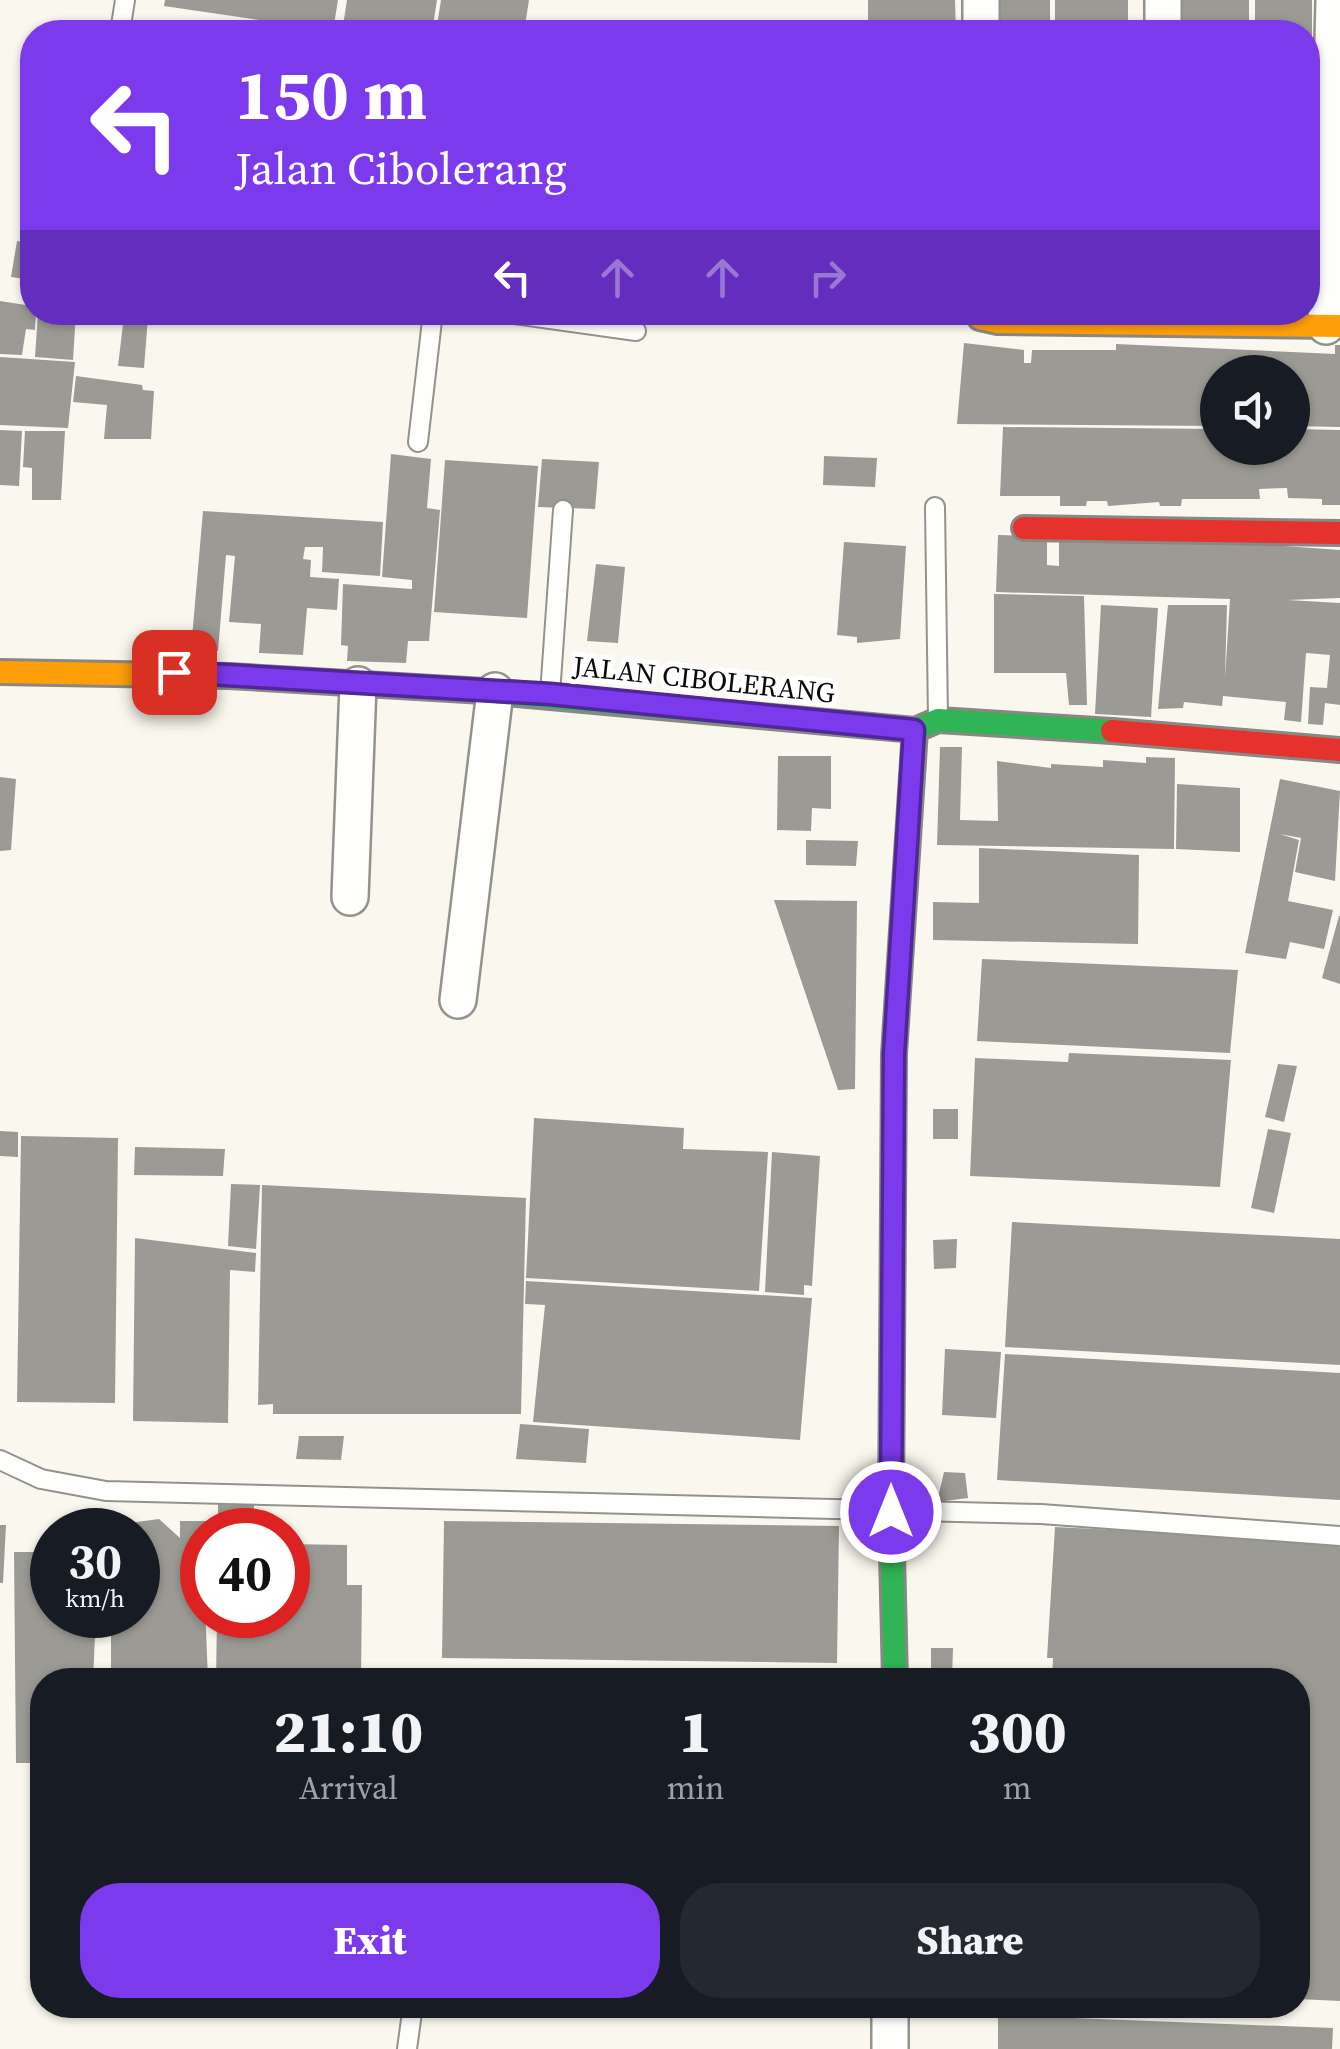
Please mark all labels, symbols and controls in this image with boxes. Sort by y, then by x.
text: 150 m [235,46,427,142]
icon: left [70,60,200,190]
text: Jalan Cibolerang [235,137,567,199]
icon: left [485,250,540,305]
icon: ahead [590,250,645,305]
icon: ahead [695,250,750,305]
icon: right [800,250,855,305]
map controls [1200,355,1310,465]
button: sound [1200,355,1310,465]
pin [132,630,217,715]
icon: arrive [147,645,202,700]
street label: JALAN CIBOLERANG [570,646,837,712]
position arrow [839,1460,943,1564]
speed limit sign: 40 [180,1508,310,1638]
text: 30 [68,1526,122,1595]
text: km/h [65,1581,125,1615]
text: 21:10 [273,1690,423,1772]
text: 1 [679,1690,712,1772]
text: 300 [968,1690,1067,1772]
text: Arrival [299,1766,398,1810]
text: min [667,1766,724,1810]
text: m [1003,1766,1032,1810]
button: Exit [80,1883,660,1998]
button: Share [680,1883,1260,1998]

